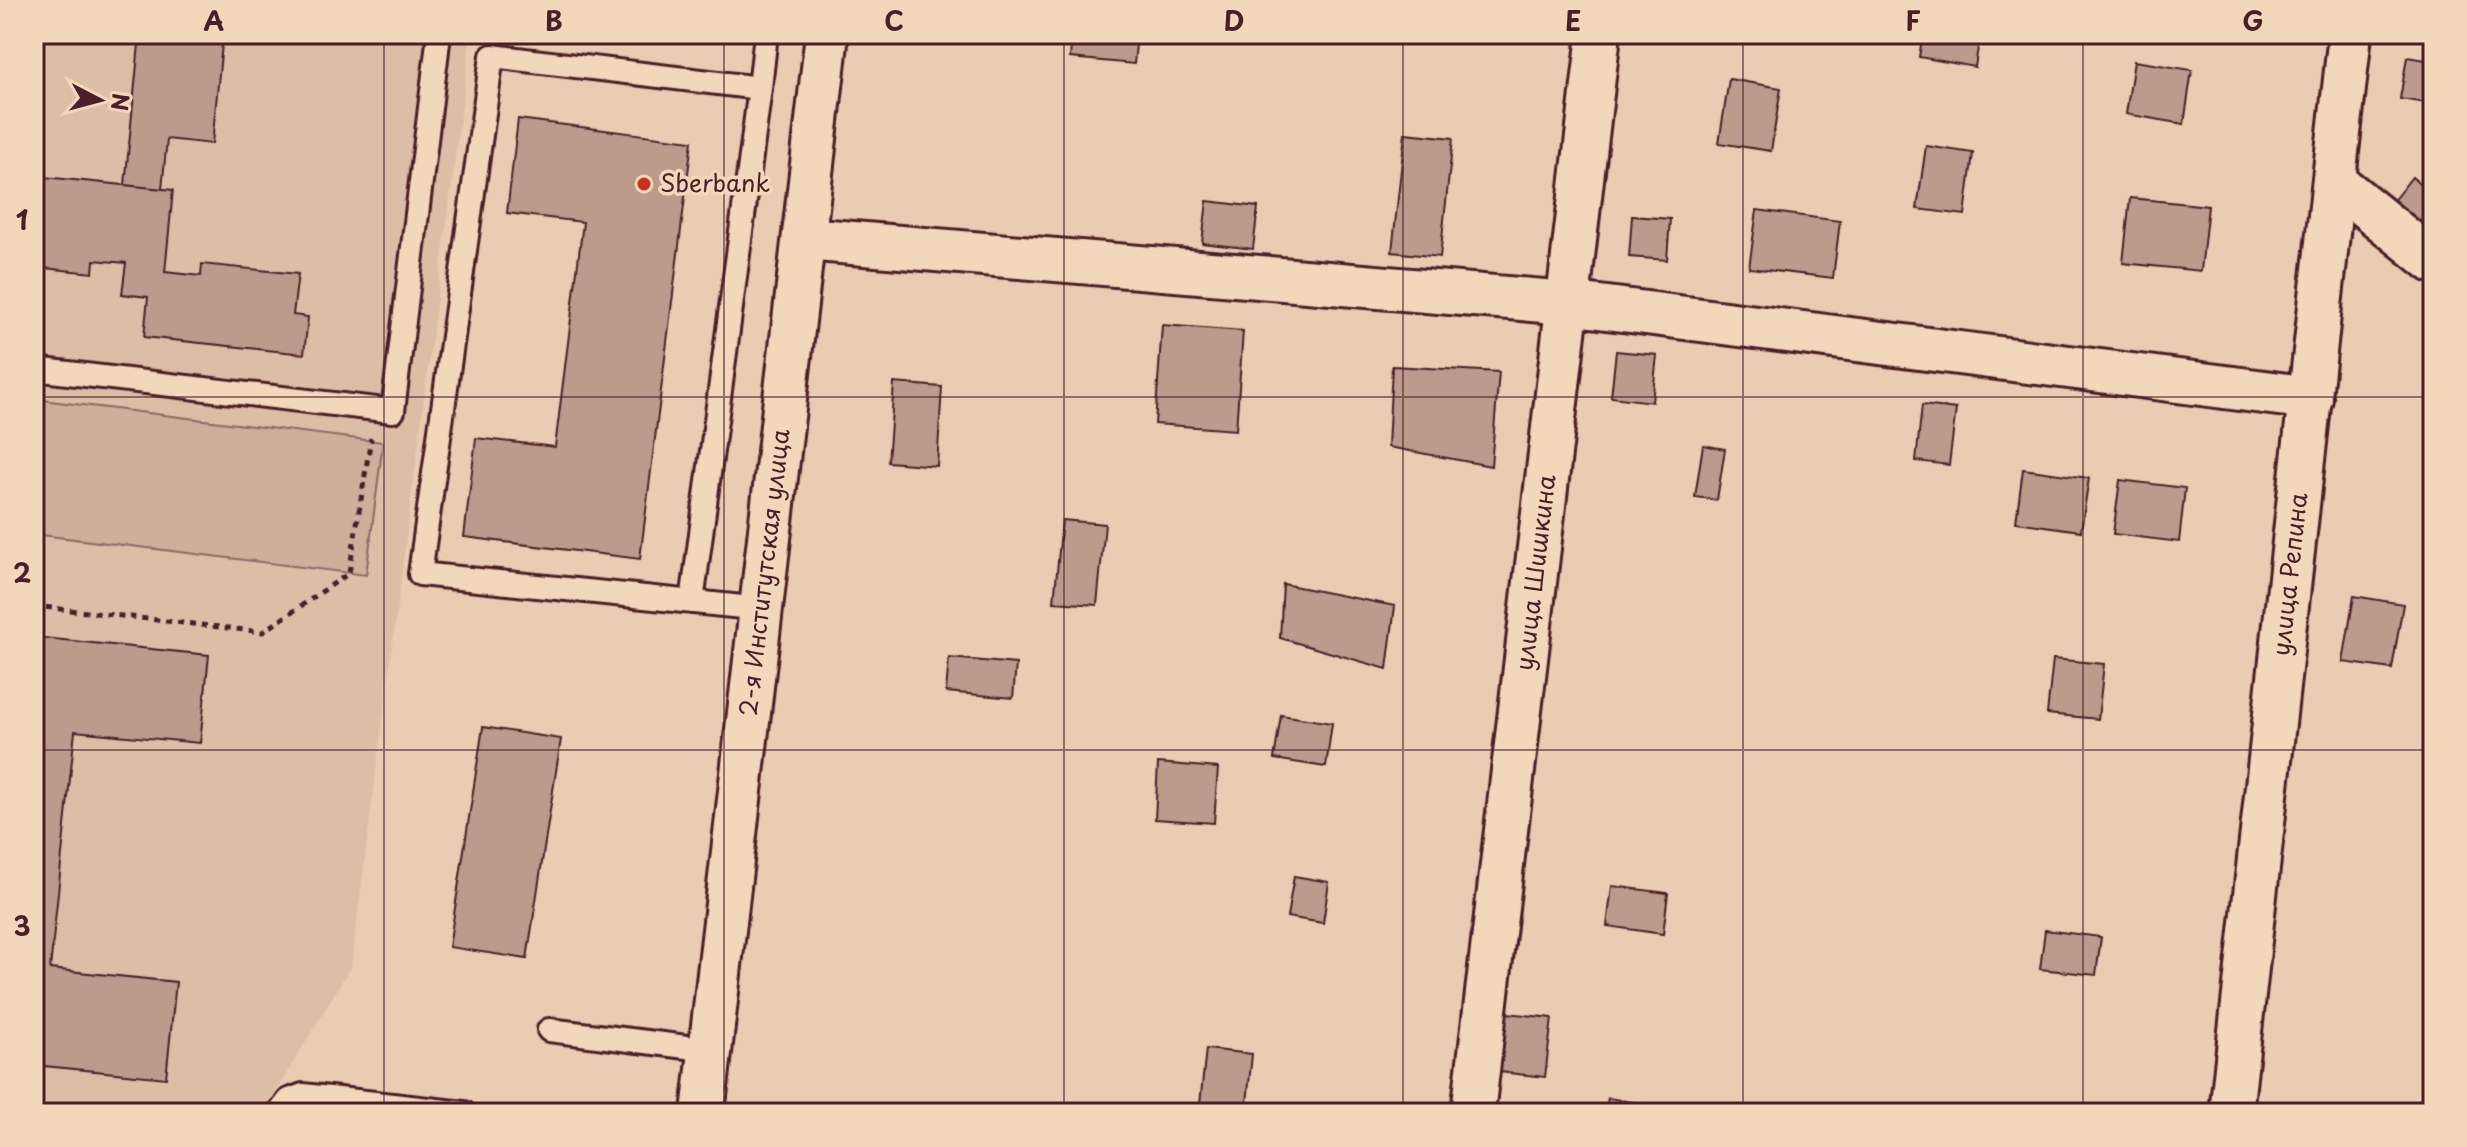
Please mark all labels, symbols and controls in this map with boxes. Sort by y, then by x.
text: A [204,1,224,40]
text: B [545,1,563,40]
text: C [884,1,904,40]
text: D [1224,1,1244,40]
text: E [1565,1,1581,40]
text: F [1905,1,1921,40]
text: G [2242,1,2264,40]
north arrow [60,60,140,140]
text: N [104,92,139,113]
place label: Sberbank [660,164,770,200]
marker: Sberbank [635,175,653,193]
text: 1 [16,200,28,239]
street label: 2-я Институтская улица [729,427,797,718]
street label: улица Шишкина [1505,472,1563,673]
street label: улица Репина [2262,491,2315,658]
text: 2 [13,553,31,592]
text: 3 [13,906,31,945]

